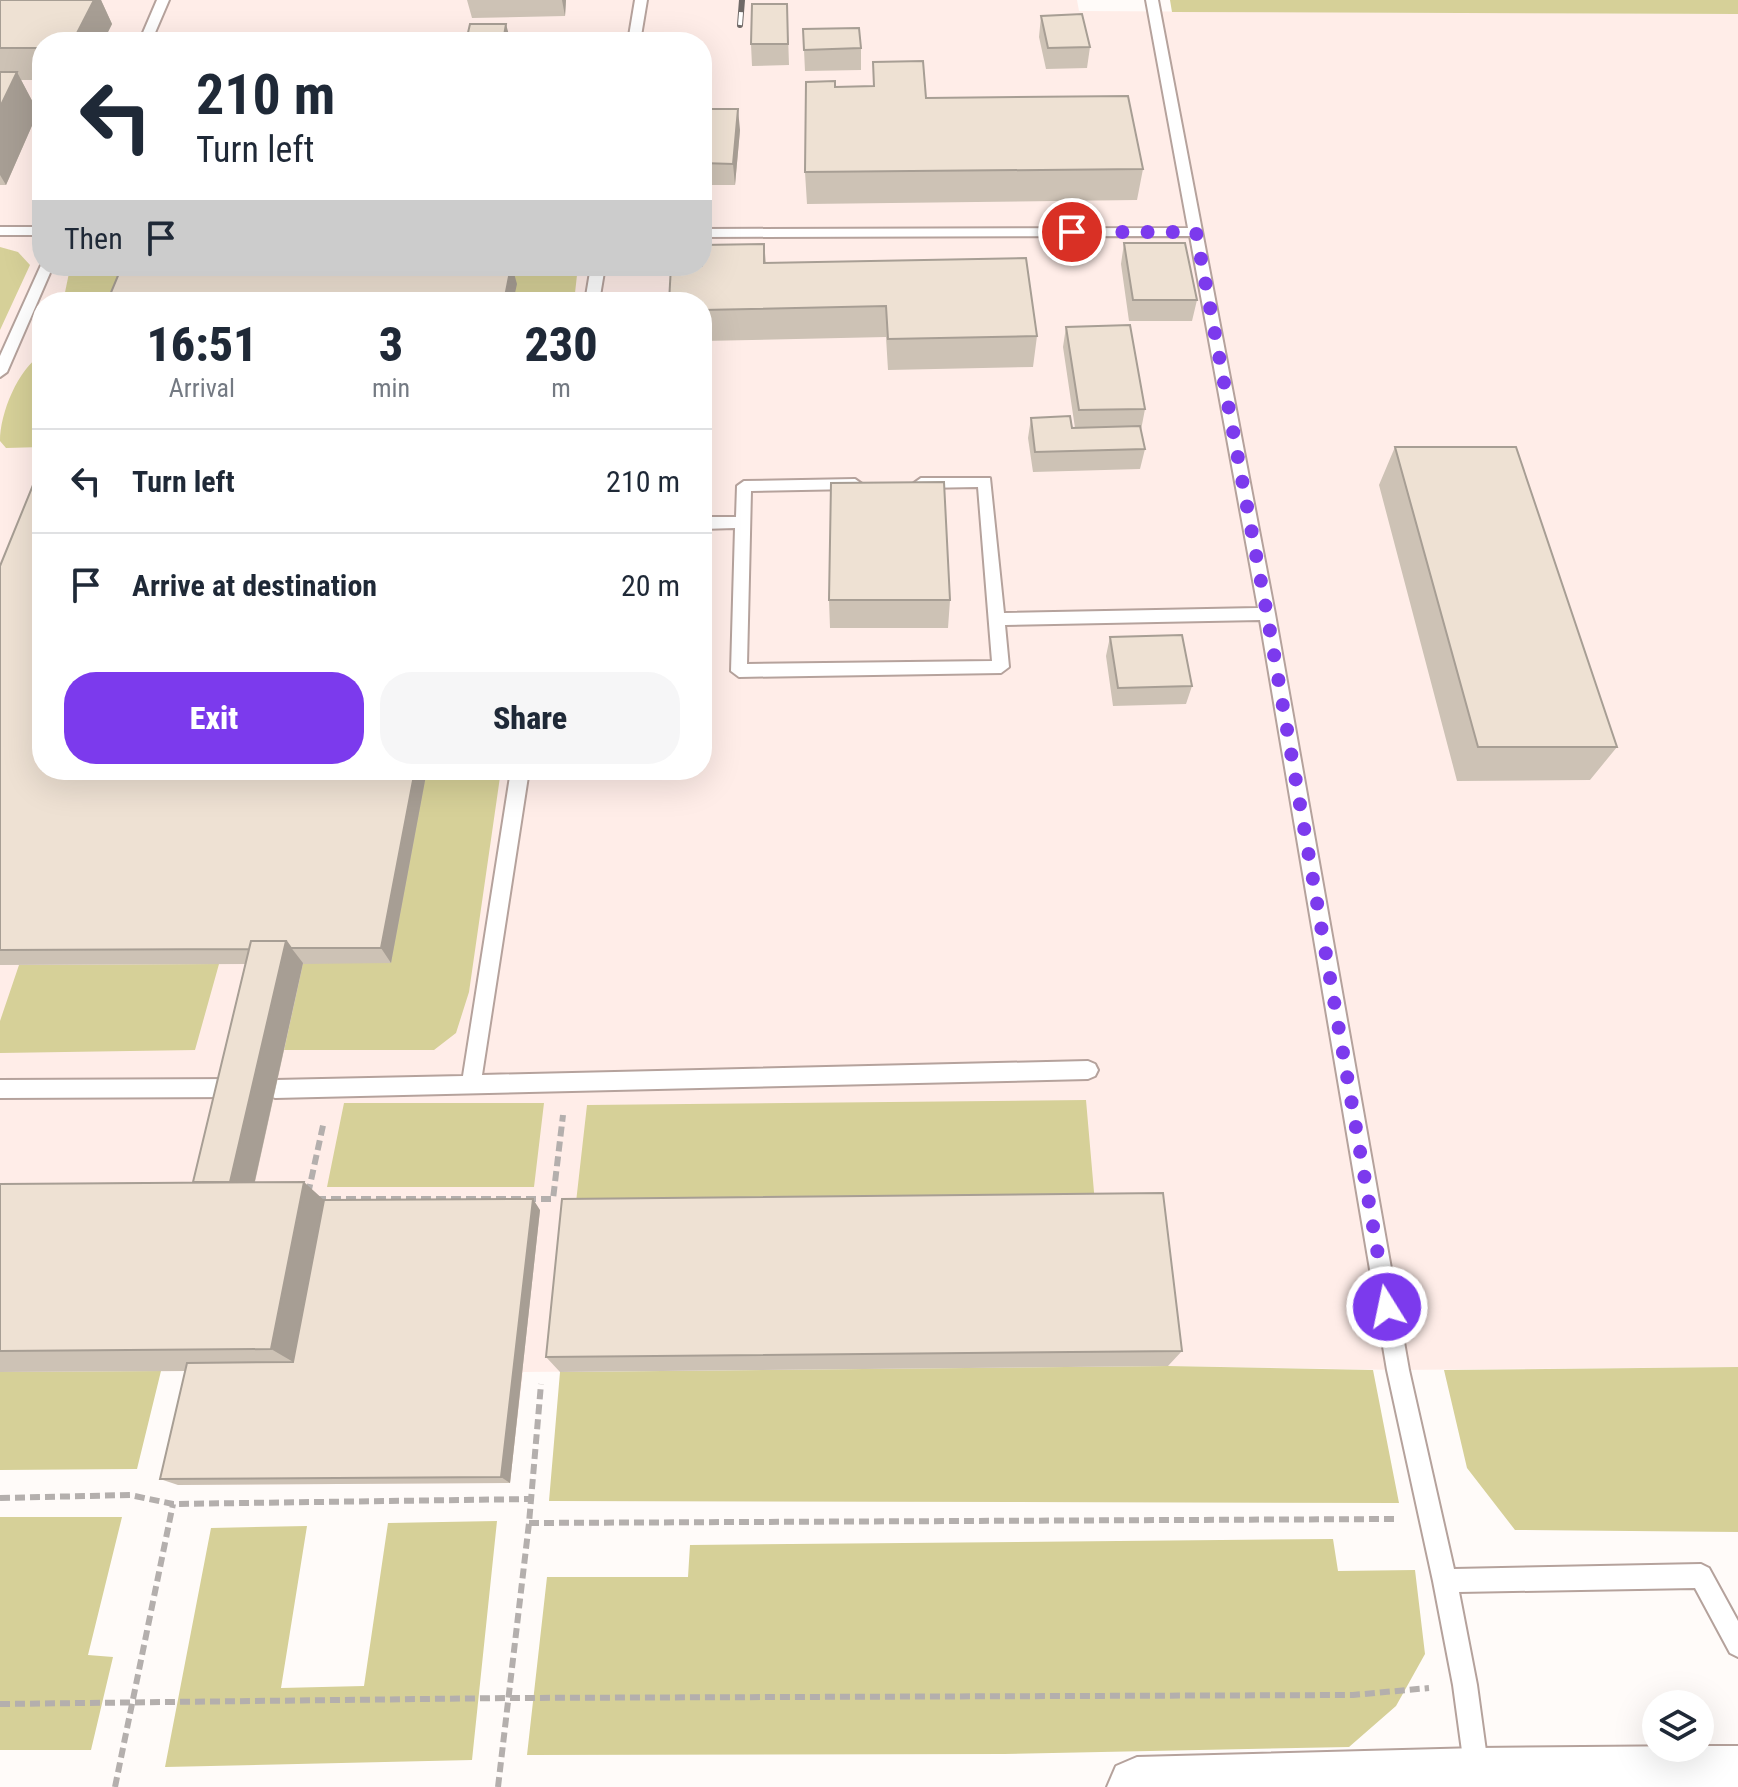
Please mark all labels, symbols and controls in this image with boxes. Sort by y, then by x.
text: 210 m [196,62,335,128]
icon: left [64,64,168,168]
text: Turn left [196,129,314,171]
pin [1038,198,1106,266]
icon: arrive [1050,210,1094,254]
icon: arrive [139,216,183,260]
text: Then [64,221,123,256]
text: 16:51 [146,316,258,373]
text: 3 [379,316,403,373]
text: 230 [524,316,598,373]
text: Arrival [169,373,235,403]
text: min [372,373,410,403]
text: m [551,373,571,403]
icon: left [64,459,108,503]
text: Turn left [132,464,235,499]
text: 210 m [606,464,680,499]
icon: arrive [64,563,108,607]
text: Arrive at destination [132,568,377,603]
text: 20 m [621,568,680,603]
button: Exit [64,672,364,764]
button: Share [380,672,680,764]
position arrow [1345,1265,1429,1349]
map controls [1642,1690,1714,1762]
button: layers [1642,1690,1714,1762]

